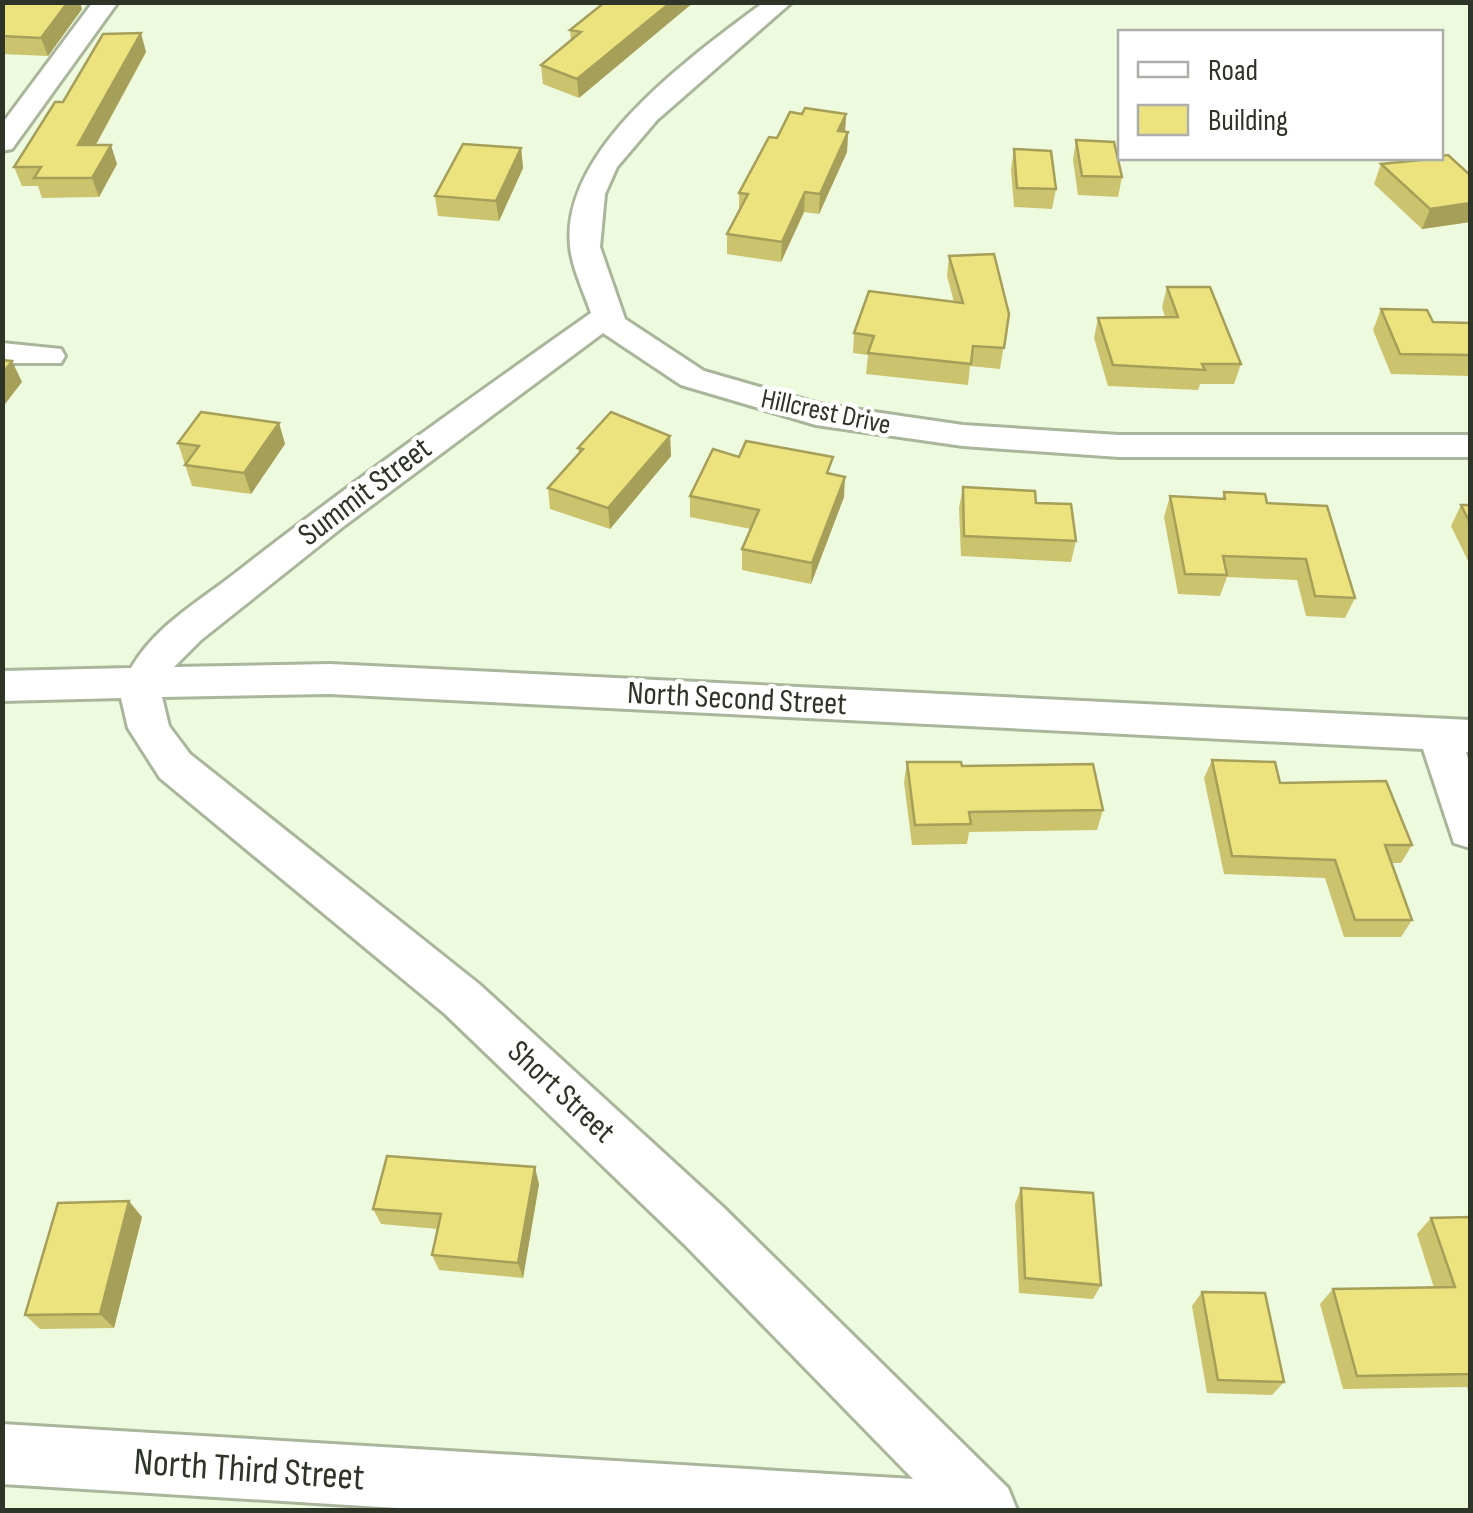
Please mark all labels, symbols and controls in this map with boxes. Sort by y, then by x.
legend [1118,30,1443,160]
text: Road [1208,53,1258,89]
text: Building [1208,103,1288,139]
street label: Hillcrest Drive [758,382,894,442]
street label: Summit Street [291,429,439,555]
street label: North Second Street [626,674,848,724]
street label: Short Street [499,1033,623,1151]
street label: North Third Street [132,1439,366,1501]

